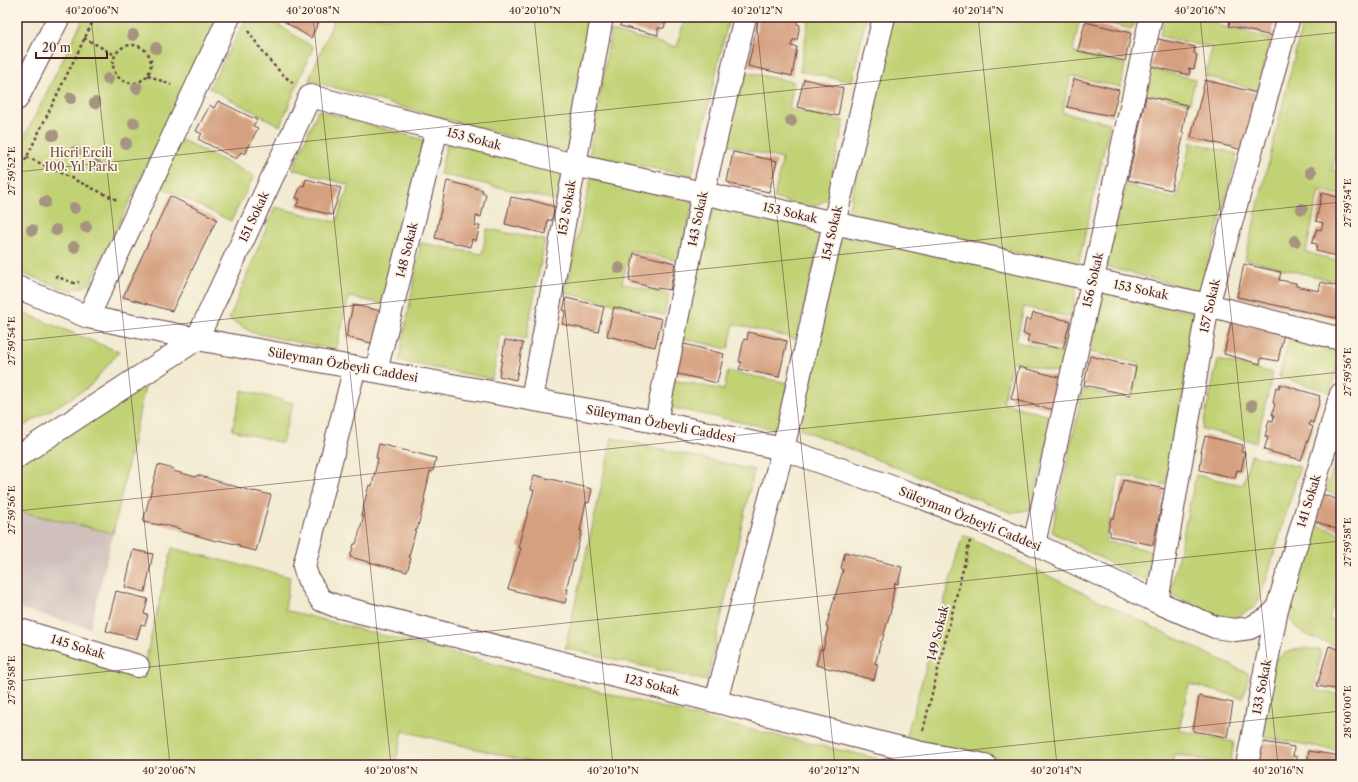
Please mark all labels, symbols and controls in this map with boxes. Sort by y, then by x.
text: 40°20'06"N [65,4,119,17]
text: 40°20'08"N [286,4,340,17]
text: 40°20'10"N [509,4,561,17]
text: 40°20'12"N [731,4,783,17]
text: 40°20'14"N [952,4,1004,17]
text: 40°20'16"N [1174,4,1226,17]
scale bar [36,34,107,60]
text: 20 m [42,40,71,55]
street label: 153 Sokak [445,124,504,153]
park label: Hicri Ercili 100. Yıl Parkı [44,145,118,174]
text: 27°59'52"E [5,146,18,196]
street label: 152 Sokak [554,178,579,237]
text: 27°59'54"E [1341,178,1354,228]
street label: 151 Sokak [235,188,272,245]
street label: 143 Sokak [684,189,711,248]
street label: 153 Sokak [761,199,820,226]
street label: 154 Sokak [818,203,845,262]
street label: 148 Sokak [392,219,421,279]
street label: 156 Sokak [1079,250,1106,309]
street label: 153 Sokak [1112,276,1171,303]
street label: 157 Sokak [1196,276,1223,334]
text: 27°59'54"E [5,316,18,366]
street label: Süleyman Özbeyli Caddesi [267,343,420,385]
text: 27°59'56"E [1341,347,1354,397]
street label: Süleyman Özbeyli Caddesi [585,401,738,445]
street label: 141 Sokak [1293,471,1324,529]
street label: Süleyman Özbeyli Caddesi [897,482,1044,554]
text: 27°59'56"E [5,485,18,535]
text: 27°59'58"E [1341,517,1354,567]
street label: 149 Sokak [923,603,952,662]
street label: 145 Sokak [49,631,108,662]
text: 27°59'58"E [5,655,18,705]
street label: 133 Sokak [1249,657,1274,716]
street label: 123 Sokak [623,670,682,699]
text: 28°00'00"E [1341,685,1354,739]
text: 40°20'06"N [142,764,196,777]
text: 40°20'08"N [364,764,418,777]
text: 40°20'10"N [587,764,639,777]
text: 40°20'12"N [808,764,860,777]
text: 40°20'14"N [1030,764,1082,777]
text: 40°20'16"N [1252,764,1304,777]

